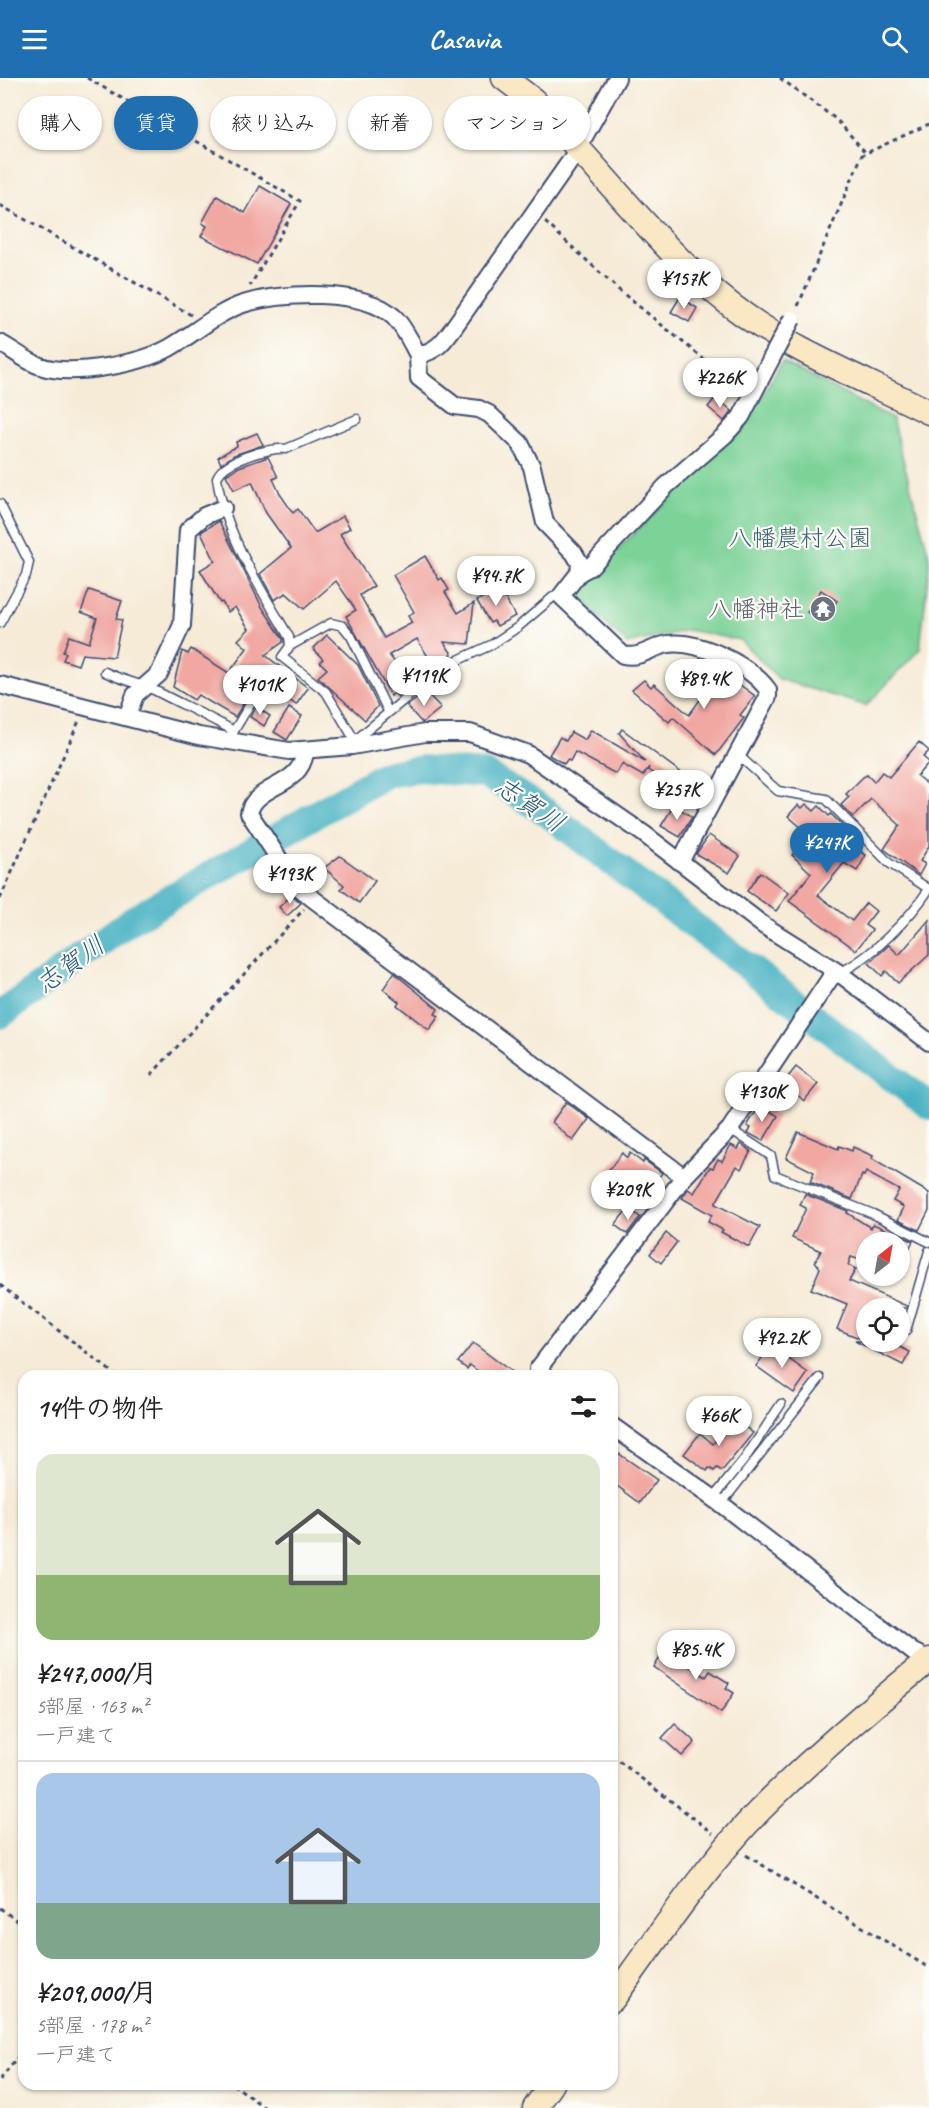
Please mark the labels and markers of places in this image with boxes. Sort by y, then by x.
pin: ¥157K [642,259,726,310]
pin: ¥226K [678,358,762,409]
pin: ¥94.7K [447,556,545,607]
place label: 八幡神社 [708,594,804,624]
temple icon: 八幡神社 [808,594,838,624]
pin: ¥119K [382,656,466,707]
pin: ¥89.4K [655,659,753,710]
pin: ¥101K [218,665,302,716]
pin: ¥257K [635,770,719,821]
pin: ¥247K [785,823,869,874]
pin: ¥193K [248,854,332,905]
pin: ¥130K [720,1072,804,1123]
pin: ¥209K [586,1170,670,1221]
pin: ¥92.2K [733,1318,831,1369]
pin: ¥66K [683,1396,755,1447]
pin: ¥85.4K [647,1630,745,1681]

